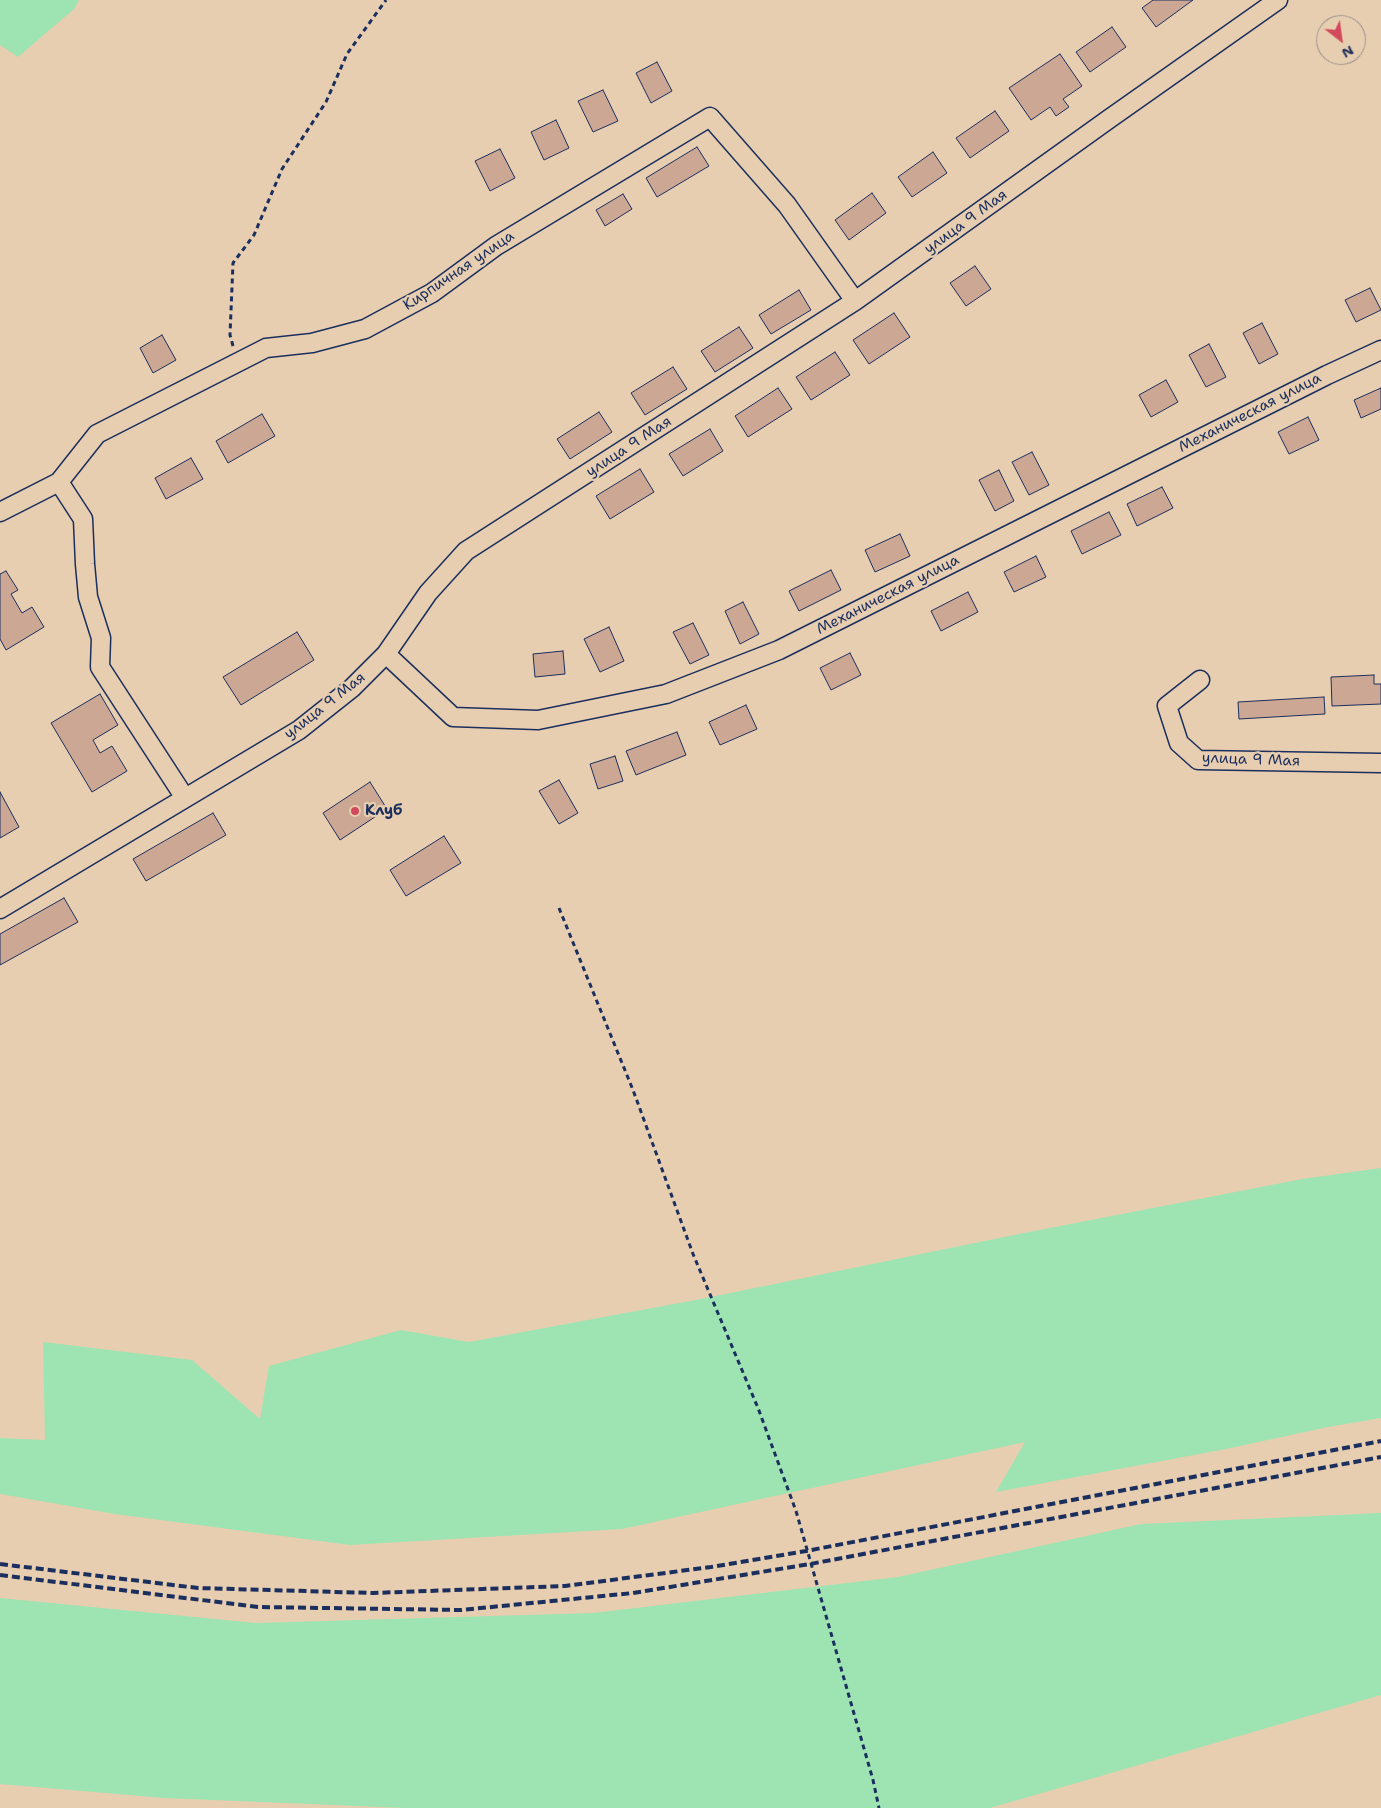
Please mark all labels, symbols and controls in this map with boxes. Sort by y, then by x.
north arrow [1316,15,1366,65]
text: N [1339,42,1357,63]
street label: улица 9 Мая [921,186,1011,258]
street label: Кирпичная улица [400,227,518,315]
street label: Механическая улица [1176,369,1324,457]
street label: улица 9 Мая [583,413,675,481]
street label: Механическая улица [814,551,962,639]
street label: улица 9 Мая [281,669,369,743]
street label: улица 9 Мая [1202,749,1300,771]
place label: Клуб [365,802,402,820]
marker: Клуб [349,805,361,817]

